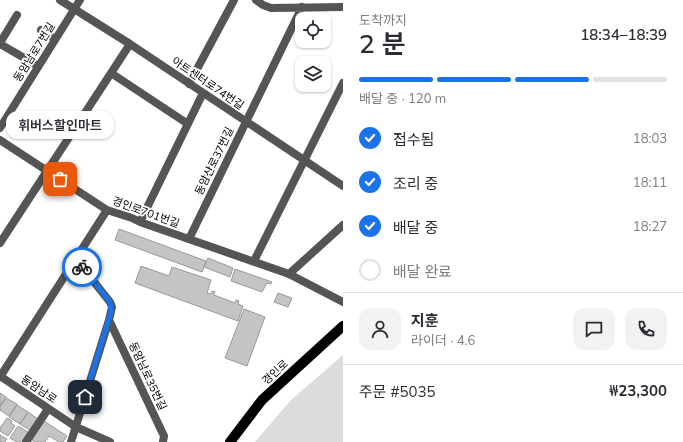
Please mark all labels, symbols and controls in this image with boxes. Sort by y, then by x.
map controls [295,12,331,92]
button: locate [295,12,331,48]
text: 도착까지 [359,12,407,28]
street label: 동암남로7번길 [10,20,58,84]
text: 18:34–18:39 [580,25,667,44]
text: 2 분 [359,27,405,60]
street label: 아트센터로74번길 [169,54,247,112]
button: layers [295,56,331,92]
text: 배달 중 · 120 m [359,90,446,106]
callout: 휘버스할인마트 [6,111,114,139]
text: 휘버스할인마트 [18,117,102,133]
street label: 동암산로37번길 [192,125,236,197]
icon: check [359,127,381,149]
text: 접수됨 [393,130,434,149]
text: 18:03 [633,130,667,146]
pin [43,162,77,196]
icon: bag [49,168,71,190]
icon: check [359,171,381,193]
text: 조리 중 [393,174,438,193]
text: 18:11 [633,174,667,190]
street label: 경인로701번길 [111,193,181,231]
icon: check [359,215,381,237]
text: 배달 중 [393,218,438,237]
text: 18:27 [633,218,667,234]
courier [62,247,102,287]
icon: bike [71,256,93,278]
text: 배달 완료 [393,262,452,281]
button: person [359,308,401,350]
button: chat [573,308,615,350]
button: phone [625,308,667,350]
text: 지훈 [411,311,439,330]
text: 라이더 · 4.6 [411,332,475,348]
street label: 동암남로35번길 [126,340,170,412]
street label: 경인로 [259,357,291,387]
street label: 동암남로 [18,372,60,406]
pin [68,380,102,414]
text: ₩23,300 [609,381,667,400]
text: 주문 #5035 [359,382,436,401]
icon: home [74,386,96,408]

